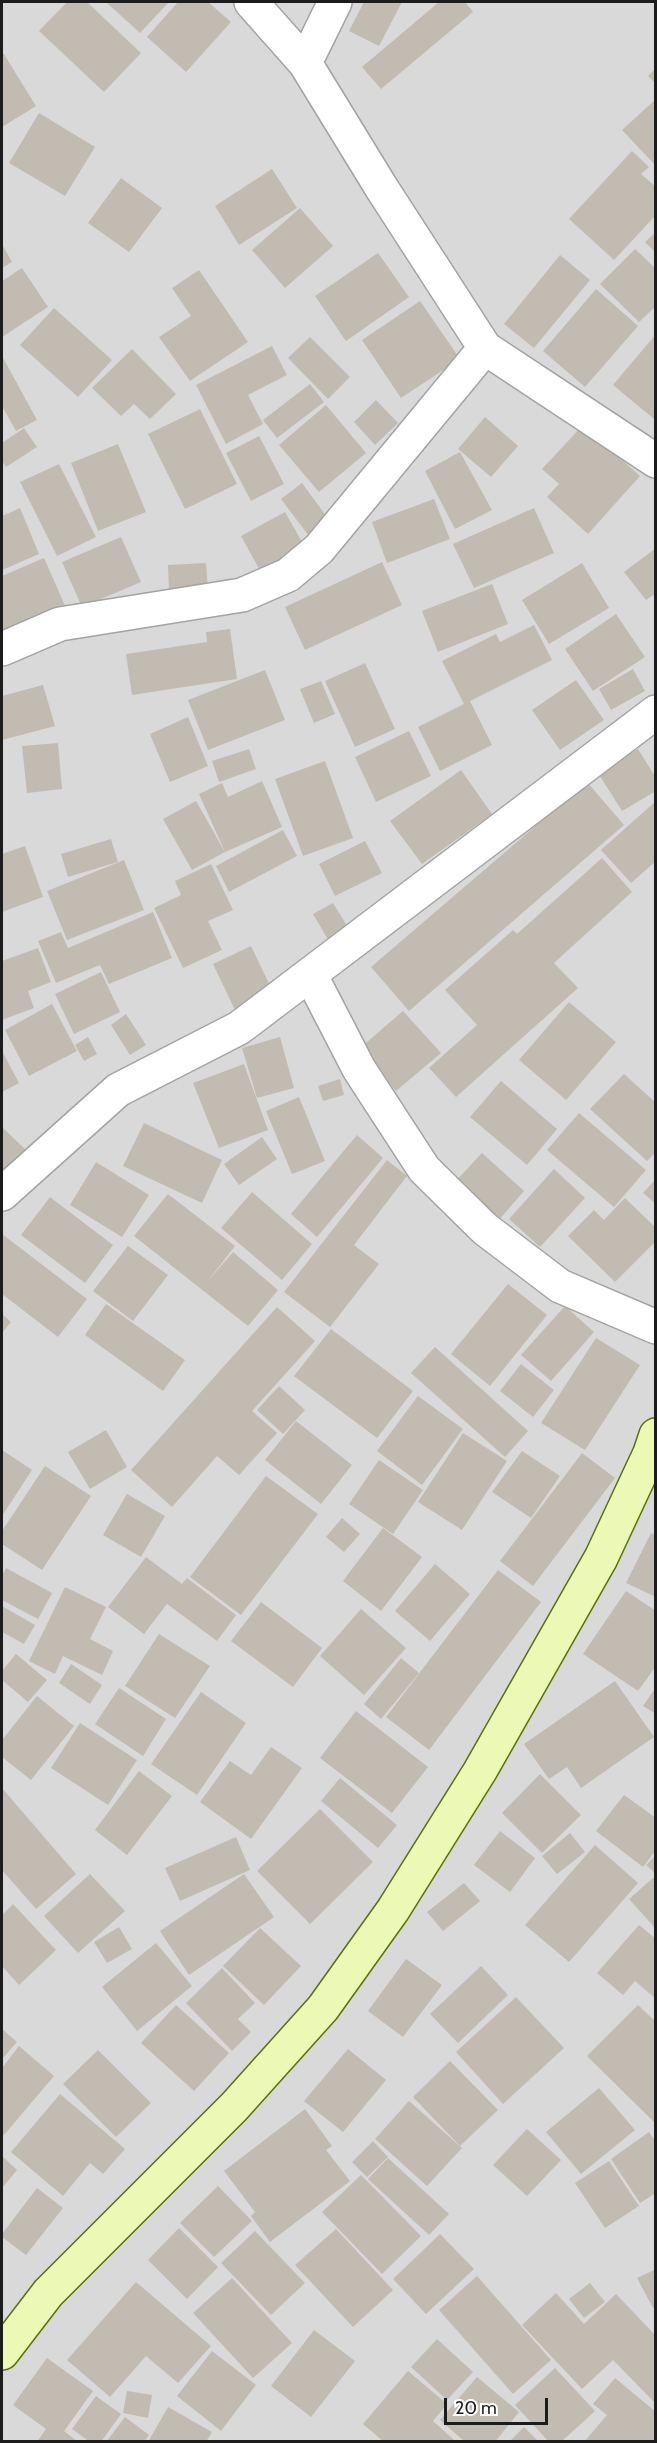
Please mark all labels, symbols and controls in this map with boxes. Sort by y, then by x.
scale bar [447,2386,550,2424]
text: 20 m [455,2397,497,2419]

